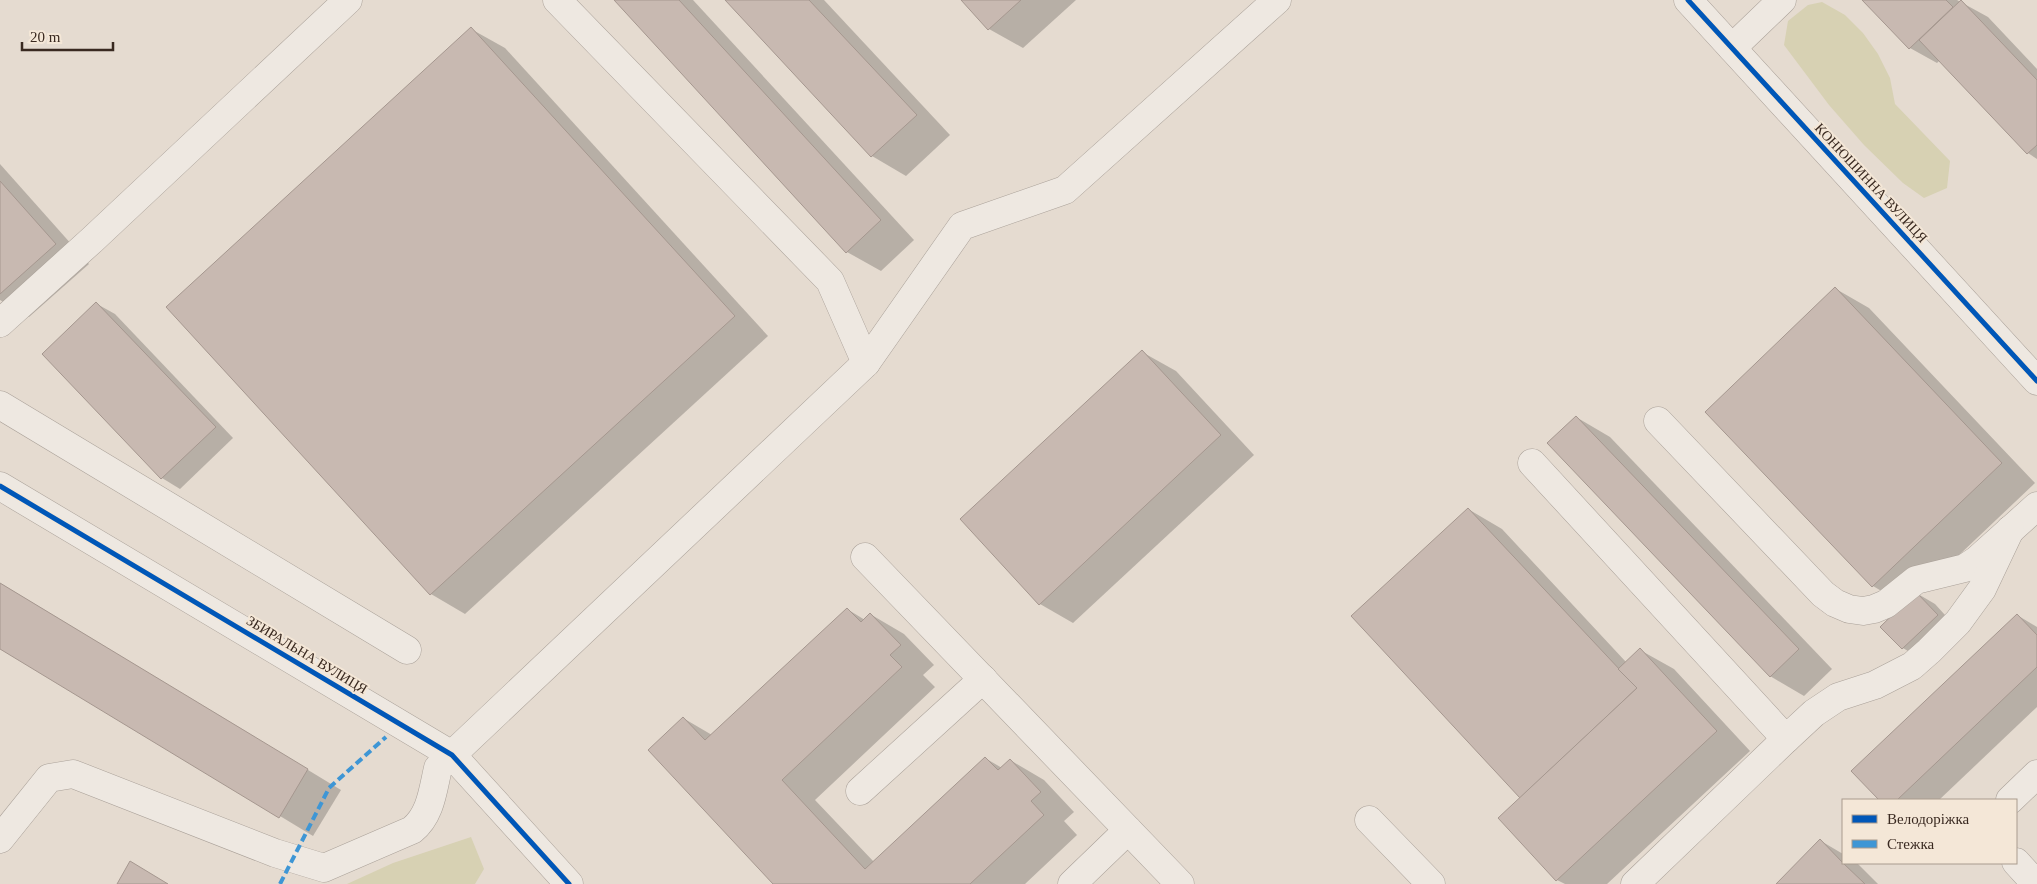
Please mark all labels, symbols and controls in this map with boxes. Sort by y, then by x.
scale bar [22,20,114,52]
text: 20 m [30,29,61,45]
street label: КОНЮШИННА ВУЛИЦЯ [1812,120,1930,246]
street label: ЗБИРАЛЬНА ВУЛИЦЯ [244,613,370,697]
legend [1842,799,2017,864]
text: Велодоріжка [1887,811,1969,827]
text: Стежка [1887,836,1934,852]

